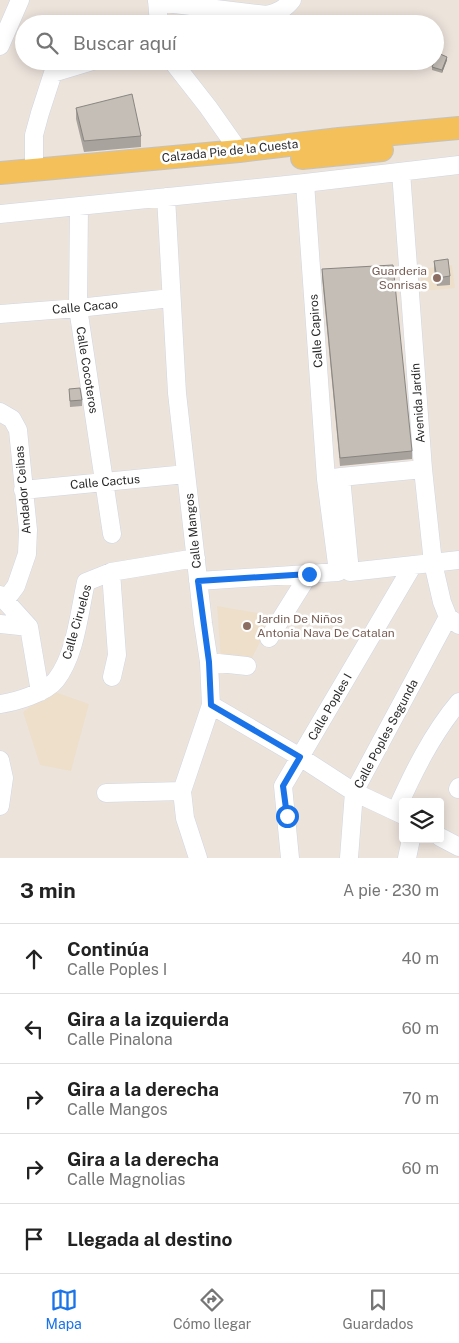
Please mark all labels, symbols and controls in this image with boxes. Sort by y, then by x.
search box [15,15,444,70]
icon: search [33,29,61,57]
text: Buscar aquí [73,32,177,54]
street label: Calzada Pie de la Cuesta [161,137,299,165]
place label: Guarderia Sonrisas [372,264,427,292]
marker: Guarderia Sonrisas [431,272,443,284]
street label: Calle Capiros [306,294,326,368]
street label: Calle Cacao [52,297,119,317]
street label: Calle Cocoteros [73,325,101,415]
street label: Avenida Jardín [408,362,428,443]
street label: Andador Ceibas [12,445,34,535]
street label: Calle Cactus [70,472,140,492]
street label: Calle Mangos [182,493,204,569]
route end [298,563,321,586]
street label: Calle Ciruelos [60,583,94,661]
place label: Jardin De Niños Antonia Nava De Catalan [257,612,395,640]
marker: Jardin De Niños Antonia Nava De Catalan [241,620,253,632]
street label: Calle Poples I [305,671,355,743]
street label: Calle Poples Segunda [351,677,421,791]
map controls [399,798,444,843]
button: layers [399,798,444,843]
route start [276,805,299,828]
text: 3 min [20,878,76,903]
text: A pie · 230 m [343,881,439,900]
text: Continúa [67,938,149,960]
icon: ahead [20,945,48,973]
text: 40 m [401,949,439,968]
text: Calle Poples I [67,960,167,979]
text: Gira a la izquierda [67,1008,229,1030]
icon: left [20,1015,48,1043]
text: 60 m [402,1019,439,1038]
text: Calle Pinalona [67,1030,173,1049]
text: Gira a la derecha [67,1078,219,1100]
icon: right [20,1085,48,1113]
text: 70 m [402,1089,439,1108]
text: Calle Mangos [67,1100,168,1119]
text: Gira a la derecha [67,1148,219,1170]
icon: right [20,1155,48,1183]
text: 60 m [402,1159,439,1178]
text: Calle Magnolias [67,1170,185,1189]
icon: arrive [20,1225,48,1253]
text: Llegada al destino [67,1228,232,1250]
tab: Mapa [46,1286,82,1332]
tab: Cómo llegar [173,1286,251,1332]
tab: Guardados [343,1286,413,1332]

